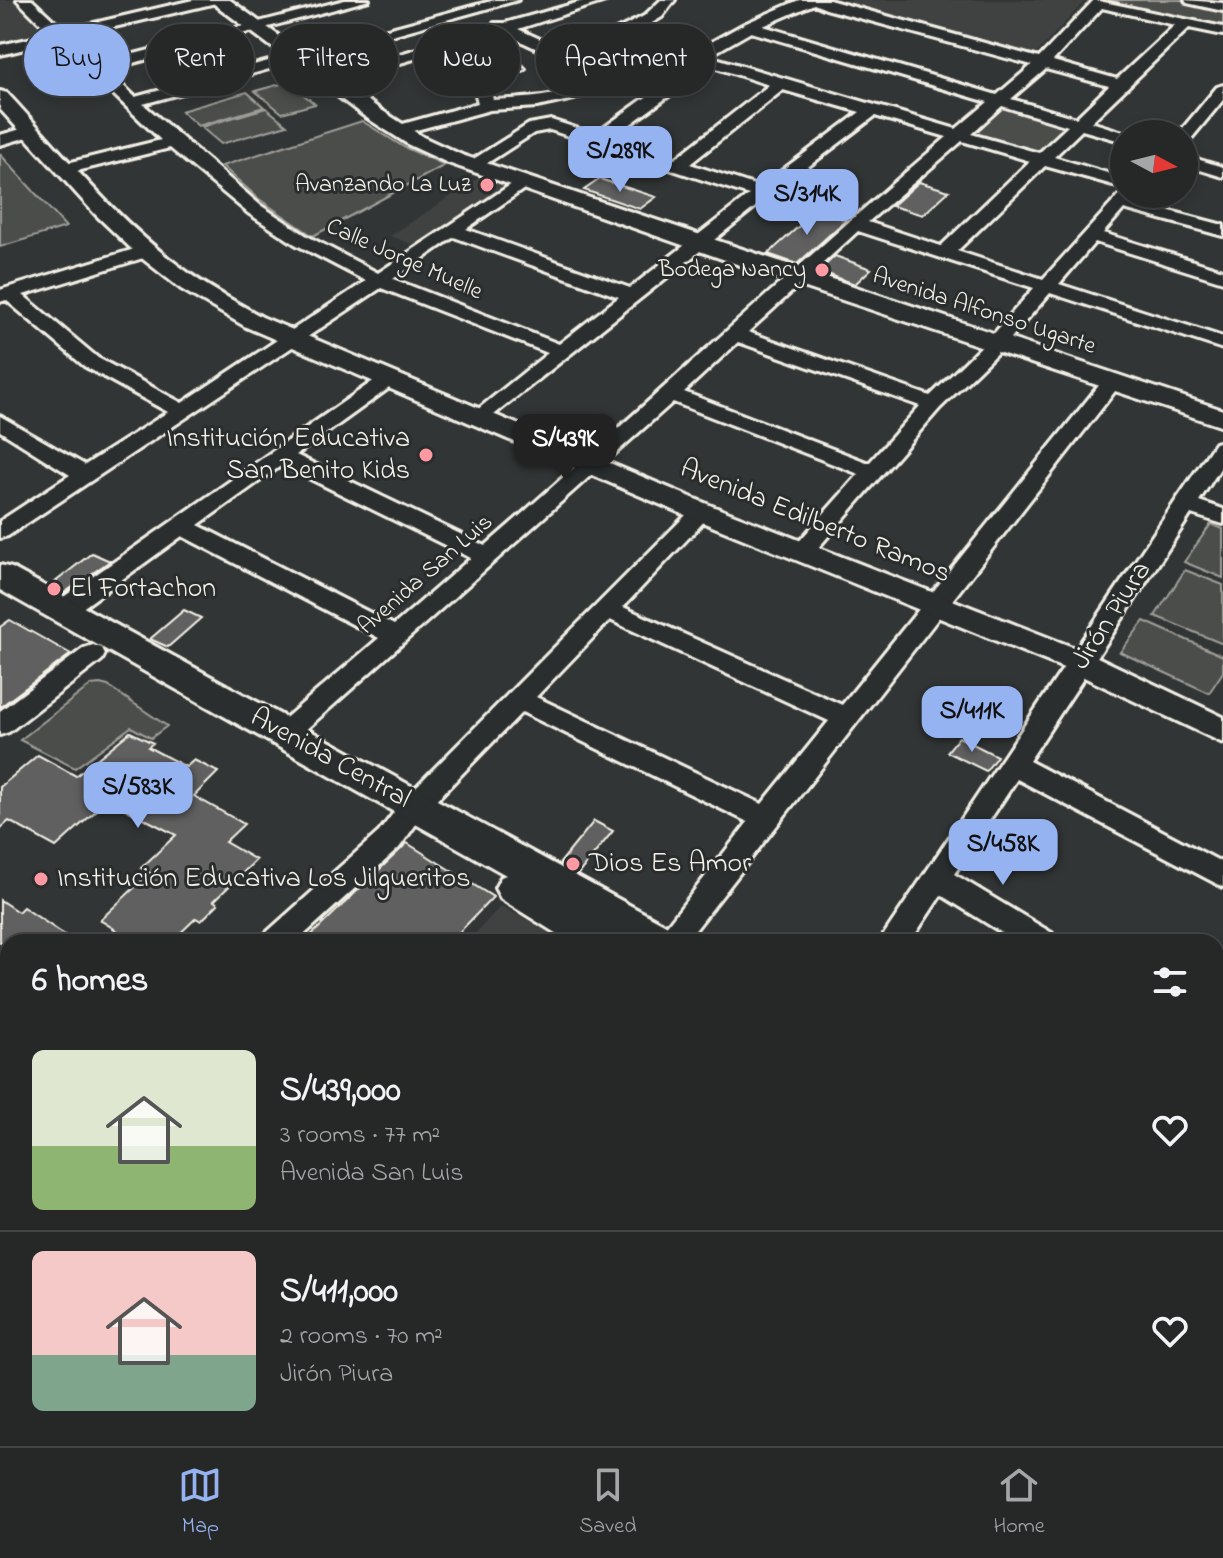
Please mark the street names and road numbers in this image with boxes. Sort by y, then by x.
street label: Calle Jorge Muelle [320,210,488,310]
street label: Avenida Alfonso Ugarte [868,259,1100,365]
street label: Avenida Edilberto Ramos [673,449,957,595]
street label: Avenida San Luis [351,506,501,644]
street label: Jirón Piura [1062,554,1162,678]
street label: Avenida Central [242,698,418,820]

